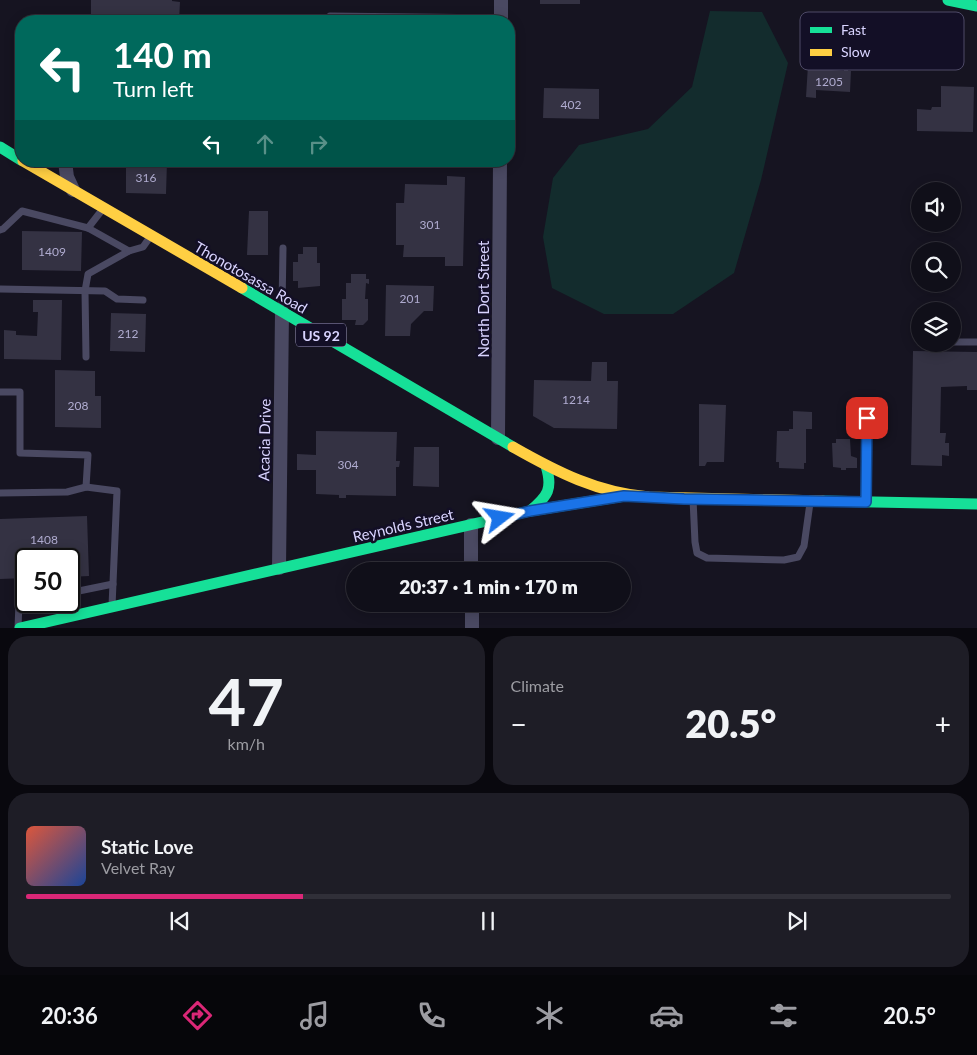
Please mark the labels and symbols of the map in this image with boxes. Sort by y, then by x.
legend [800,12,964,70]
text: Fast [841,21,866,38]
text: Slow [841,43,871,60]
house number: 1205 [815,74,843,89]
house number: 402 [561,97,581,112]
house number: 316 [136,170,156,185]
house number: 301 [420,217,440,232]
street label: Thonotosassa Road [191,237,311,317]
street label: North Dort Street [474,240,492,357]
house number: 1409 [38,244,66,259]
house number: 201 [400,291,420,306]
road number: US 92 [296,324,346,346]
house number: 212 [118,326,138,341]
house number: 1214 [562,392,590,407]
pin [846,397,888,439]
house number: 208 [68,398,88,413]
street label: Acacia Drive [254,399,274,481]
house number: 304 [338,457,358,472]
position arrow [473,491,525,543]
street label: Reynolds Street [351,505,456,545]
house number: 1408 [30,532,58,547]
speed limit sign: 50 [15,548,80,613]

